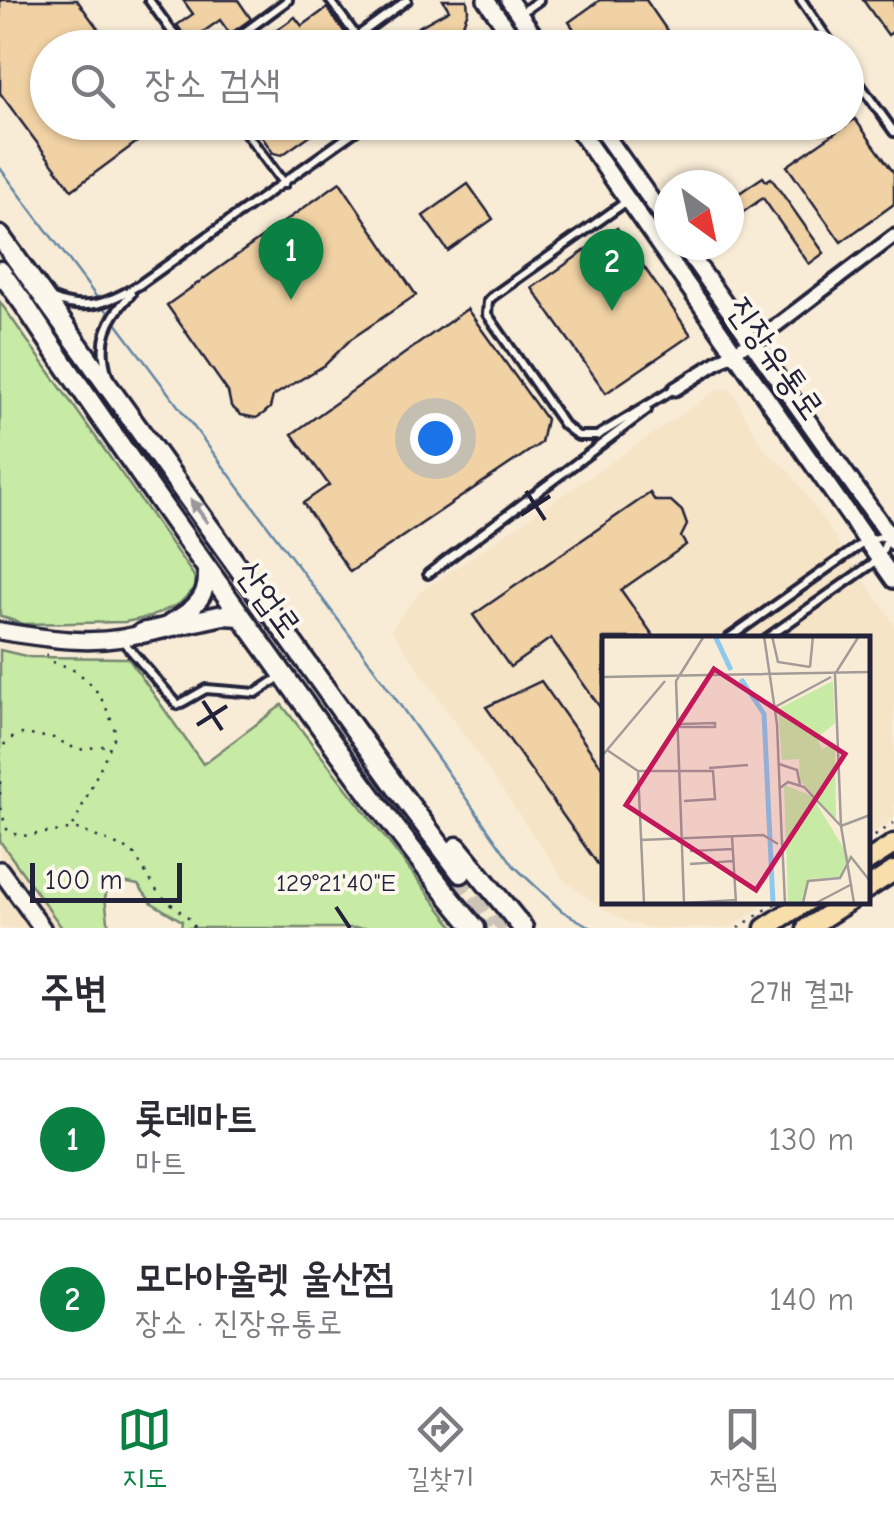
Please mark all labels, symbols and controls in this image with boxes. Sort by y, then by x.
search box [30,30,864,140]
icon: search [65,58,120,113]
text: 장소 검색 [145,62,280,106]
north arrow [654,170,744,260]
pin: 1 [258,218,324,300]
pin: 2 [580,228,644,311]
street label: 진장유통로 [719,289,833,427]
your location [410,413,461,464]
one-way arrow [189,497,209,524]
street label: 산업로 [228,553,310,645]
inset map [602,636,869,903]
scale bar [30,858,182,903]
text: 100 m [45,864,123,896]
text: 129°21'40"E [276,868,396,897]
text: 주변 [40,968,108,1017]
text: 2개 결과 [749,974,854,1011]
text: 롯데마트 [135,1096,257,1140]
text: 1 [66,1121,79,1158]
text: 130 m [768,1121,854,1158]
text: 마트 [135,1144,187,1181]
text: 모다아울렛 울산점 [135,1256,393,1300]
text: 2 [65,1281,80,1318]
text: 140 m [769,1281,854,1318]
text: 장소 · 진장유통로 [135,1304,342,1341]
tab: 지도 [117,1402,172,1497]
tab: 길찾기 [407,1402,474,1497]
tab: 저장됨 [709,1402,777,1497]

